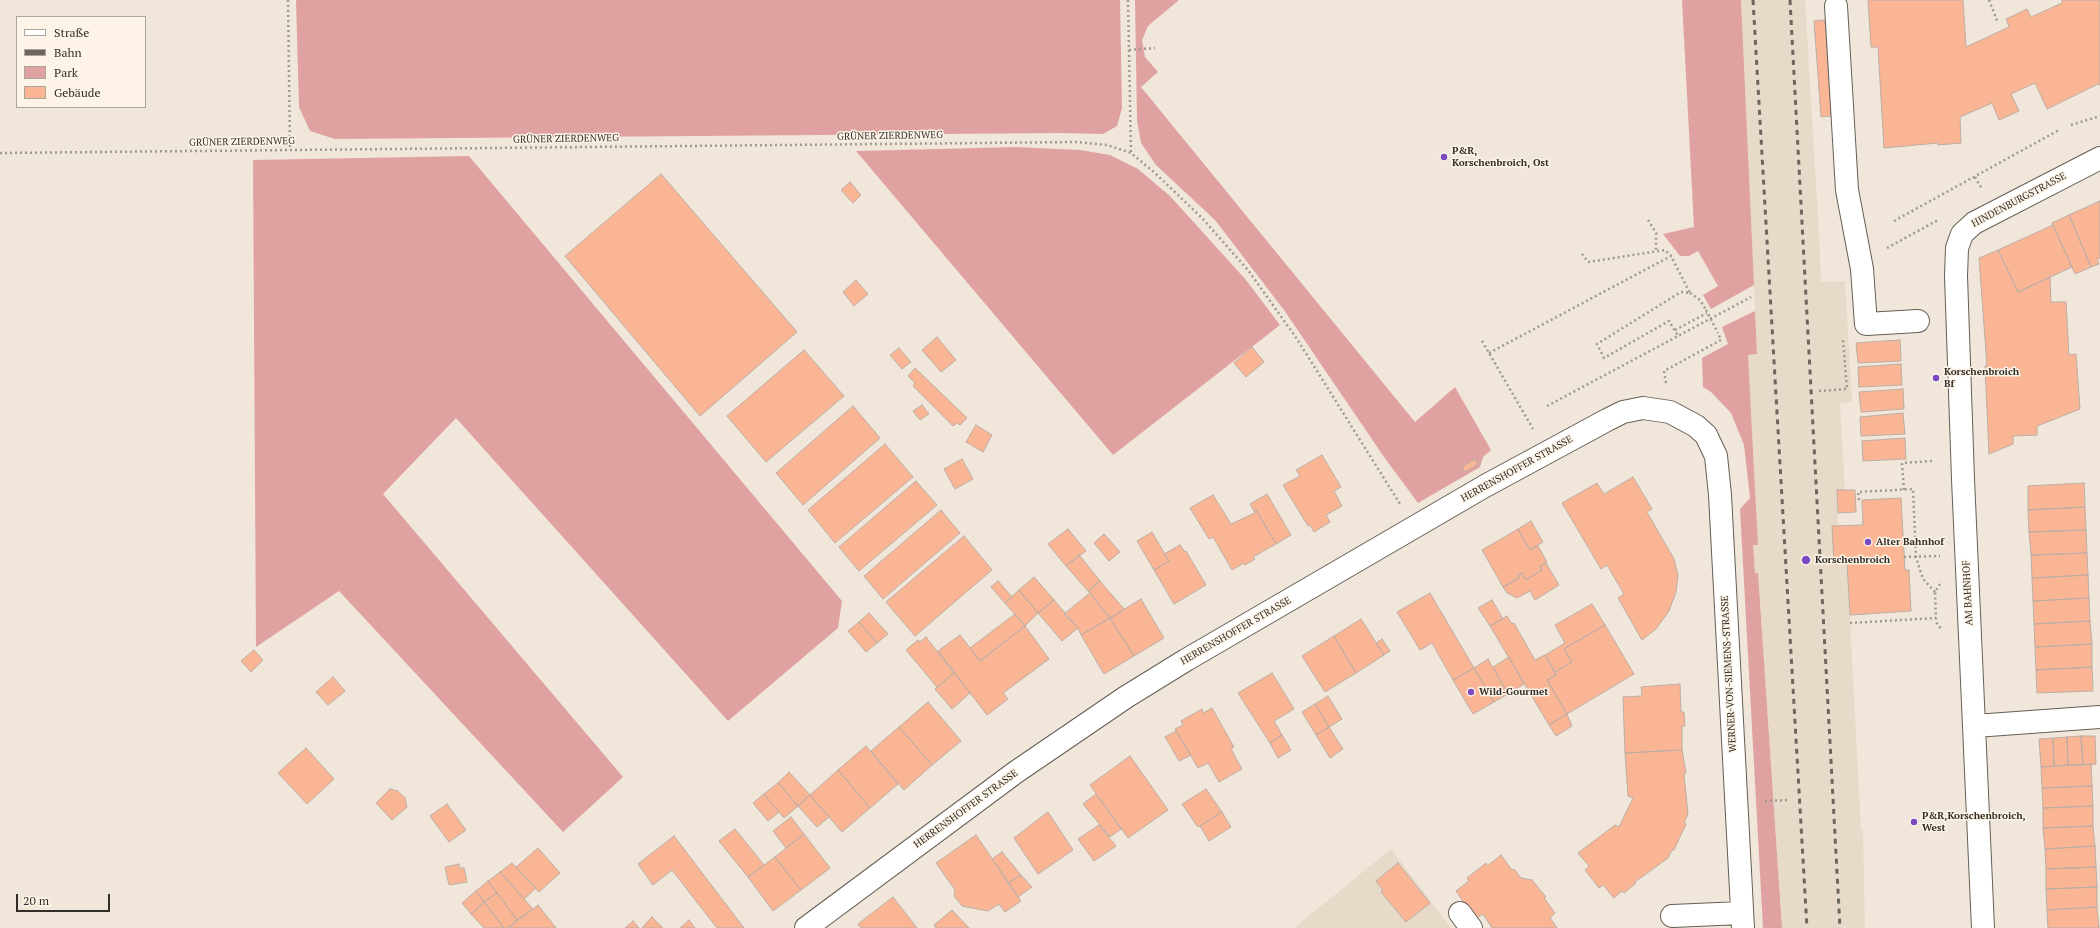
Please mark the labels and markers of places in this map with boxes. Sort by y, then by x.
place label: P&R, Korschenbroich, Ost [1452,145,1549,168]
marker: P&R, Korschenbroich, Ost [1439,152,1449,162]
place label: Korschenbroich Bf [1944,366,2019,390]
marker: Korschenbroich Bf [1931,373,1941,383]
place label: Alter Bahnhof [1876,536,1944,548]
marker: Alter Bahnhof [1863,537,1873,547]
marker: Korschenbroich [1800,554,1812,566]
place label: Korschenbroich [1815,554,1890,566]
place label: Wild-Gourmet [1479,686,1548,698]
marker: Wild-Gourmet [1466,687,1476,697]
place label: P&R,Korschenbroich, West [1922,810,2026,834]
marker: P&R,Korschenbroich, West [1909,817,1919,827]

